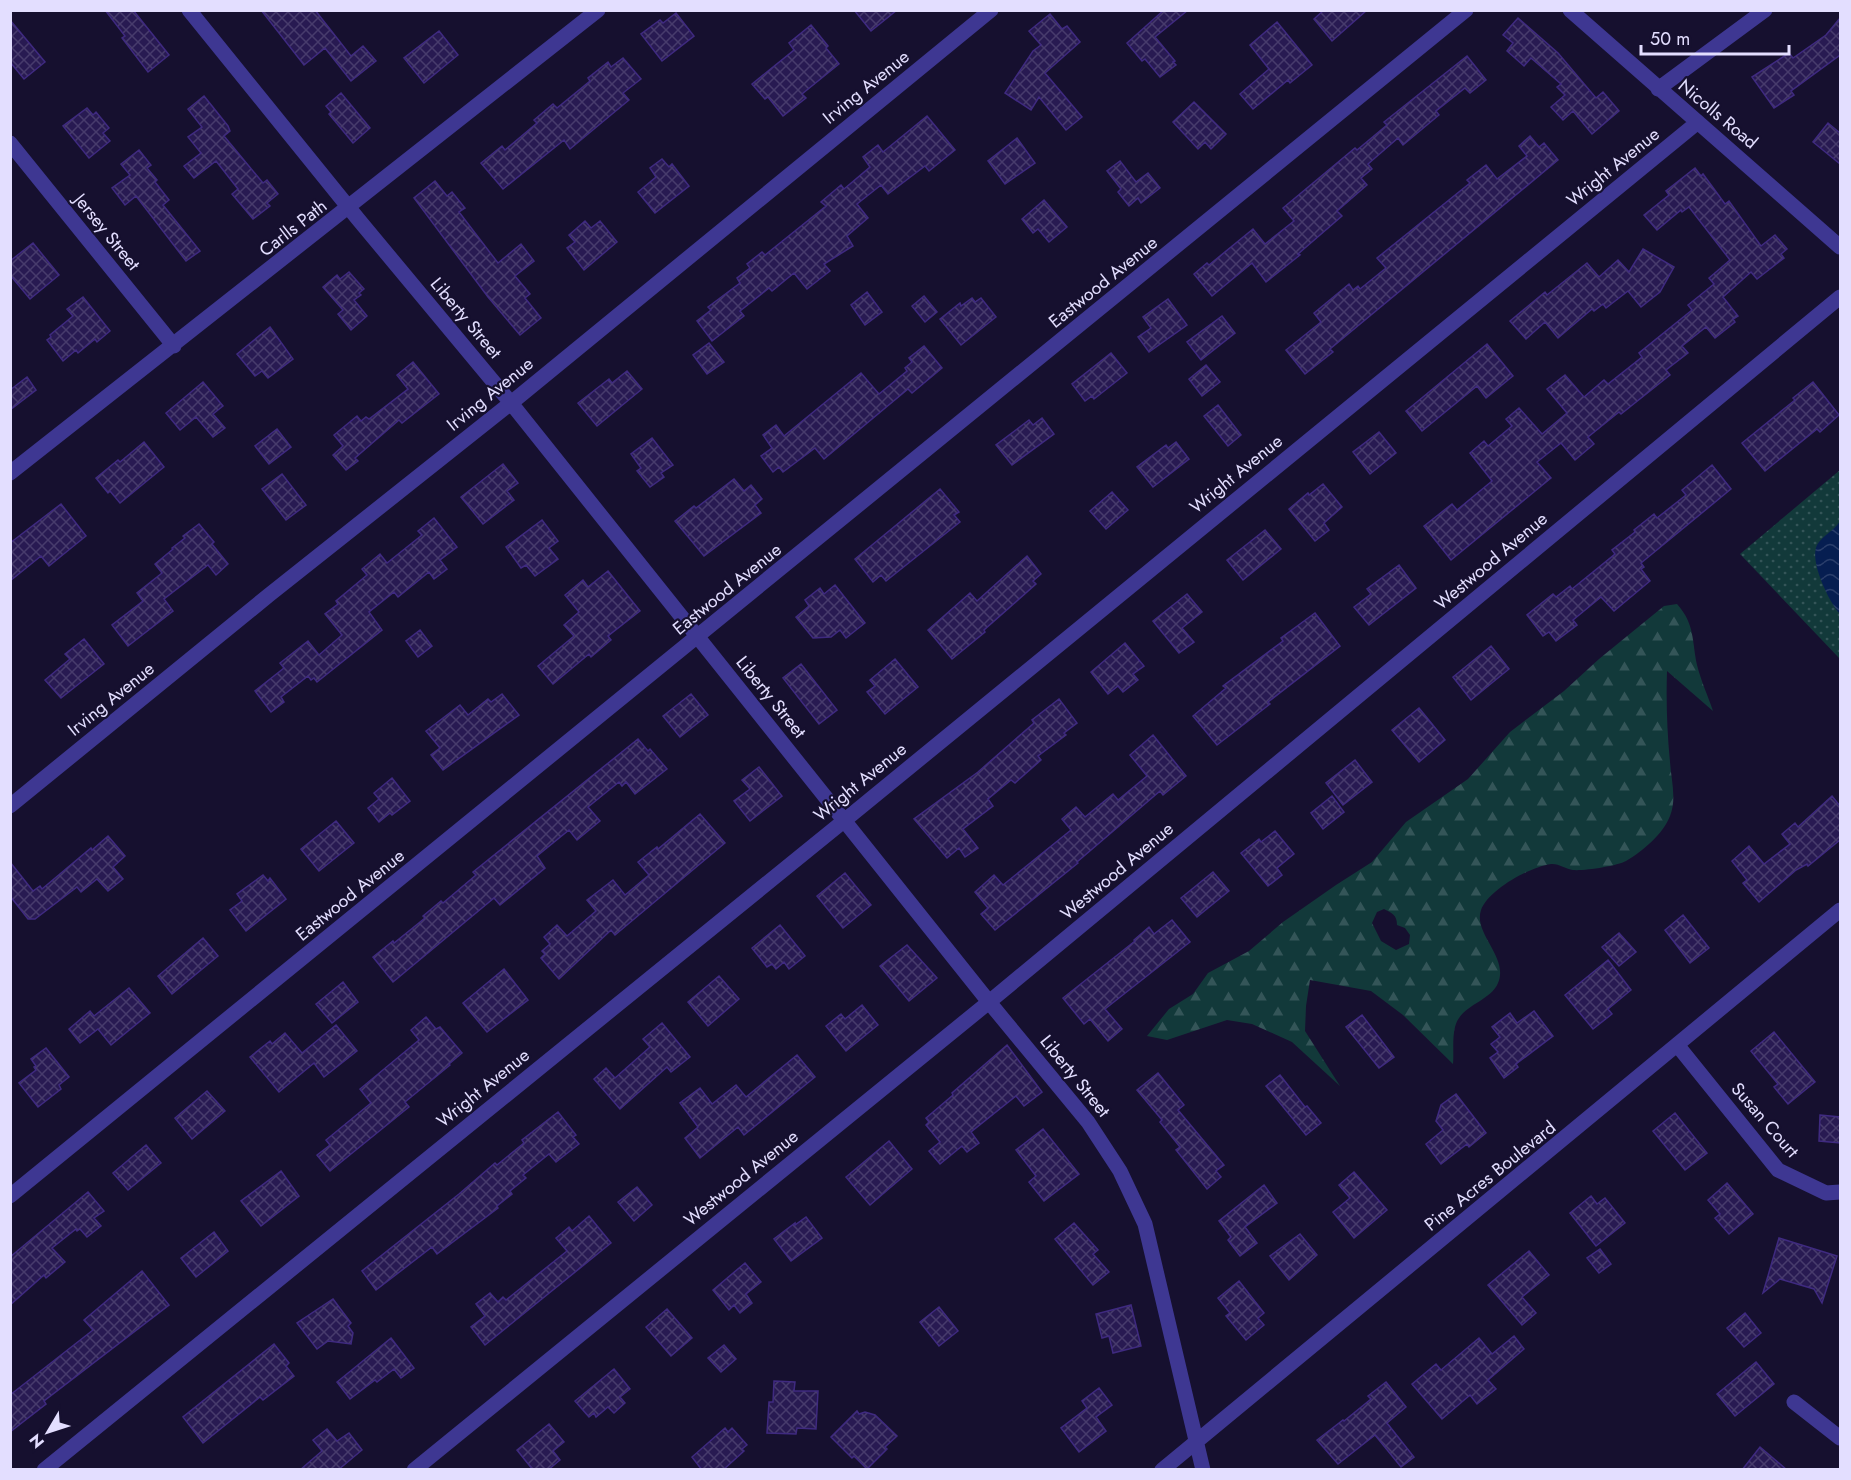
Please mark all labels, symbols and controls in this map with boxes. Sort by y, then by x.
scale bar [1641,18,1790,56]
text: 50 m [1650,26,1690,52]
street label: Irving Avenue [817,44,915,130]
street label: Nicolls Road [1673,73,1763,155]
street label: Wright Avenue [1561,121,1665,213]
street label: Jersey Street [67,186,147,277]
street label: Carlls Path [254,193,332,263]
street label: Eastwood Avenue [1043,230,1163,334]
street label: Liberty Street [424,272,508,365]
street label: Irving Avenue [441,351,539,437]
street label: Wright Avenue [1184,428,1288,520]
street label: Westwood Avenue [1429,506,1553,616]
street label: Eastwood Avenue [667,537,787,641]
street label: Liberty Street [730,650,813,744]
street label: Irving Avenue [62,656,160,742]
street label: Wright Avenue [808,736,912,828]
street label: Westwood Avenue [1055,816,1179,926]
street label: Eastwood Avenue [290,843,410,947]
street label: Liberty Street [1034,1029,1117,1123]
street label: Wright Avenue [431,1042,535,1134]
street label: Susan Court [1725,1077,1805,1164]
street label: Pine Acres Boulevard [1419,1115,1561,1237]
street label: Westwood Avenue [678,1124,804,1232]
north arrow [18,1402,78,1462]
text: N [24,1429,50,1453]

